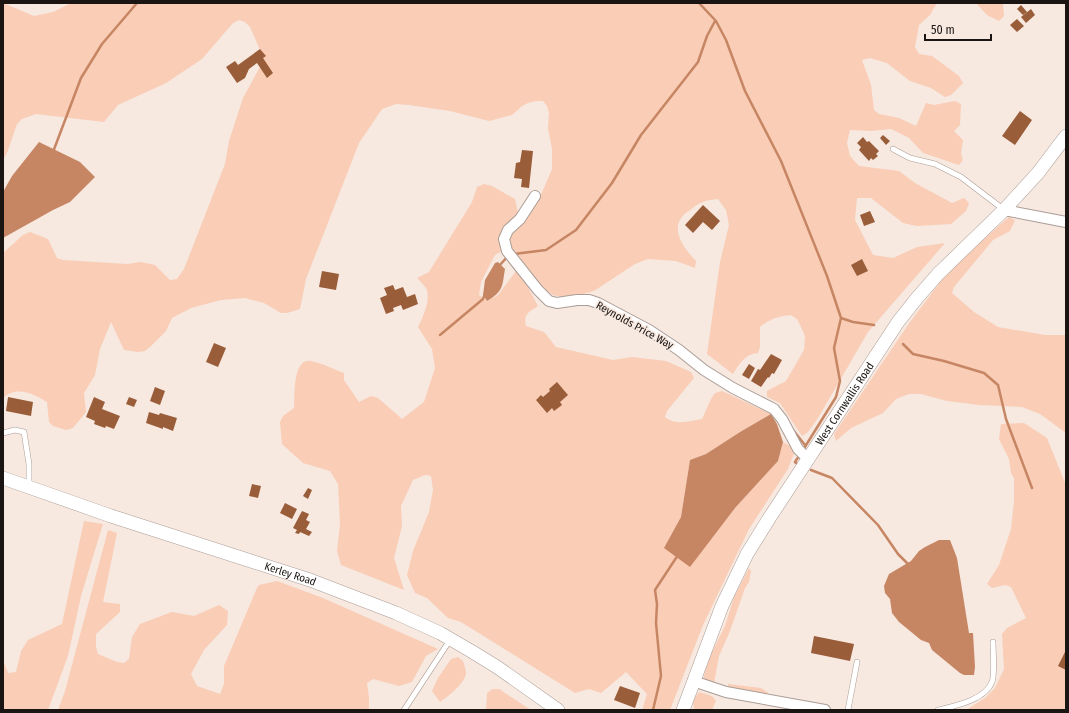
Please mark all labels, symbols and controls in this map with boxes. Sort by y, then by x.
scale bar [925,16,991,42]
text: 50 m [931,23,955,37]
street label: Reynolds Price Way [594,299,676,352]
street label: West Cornwallis Road [813,360,877,448]
street label: Kerley Road [263,560,318,589]

